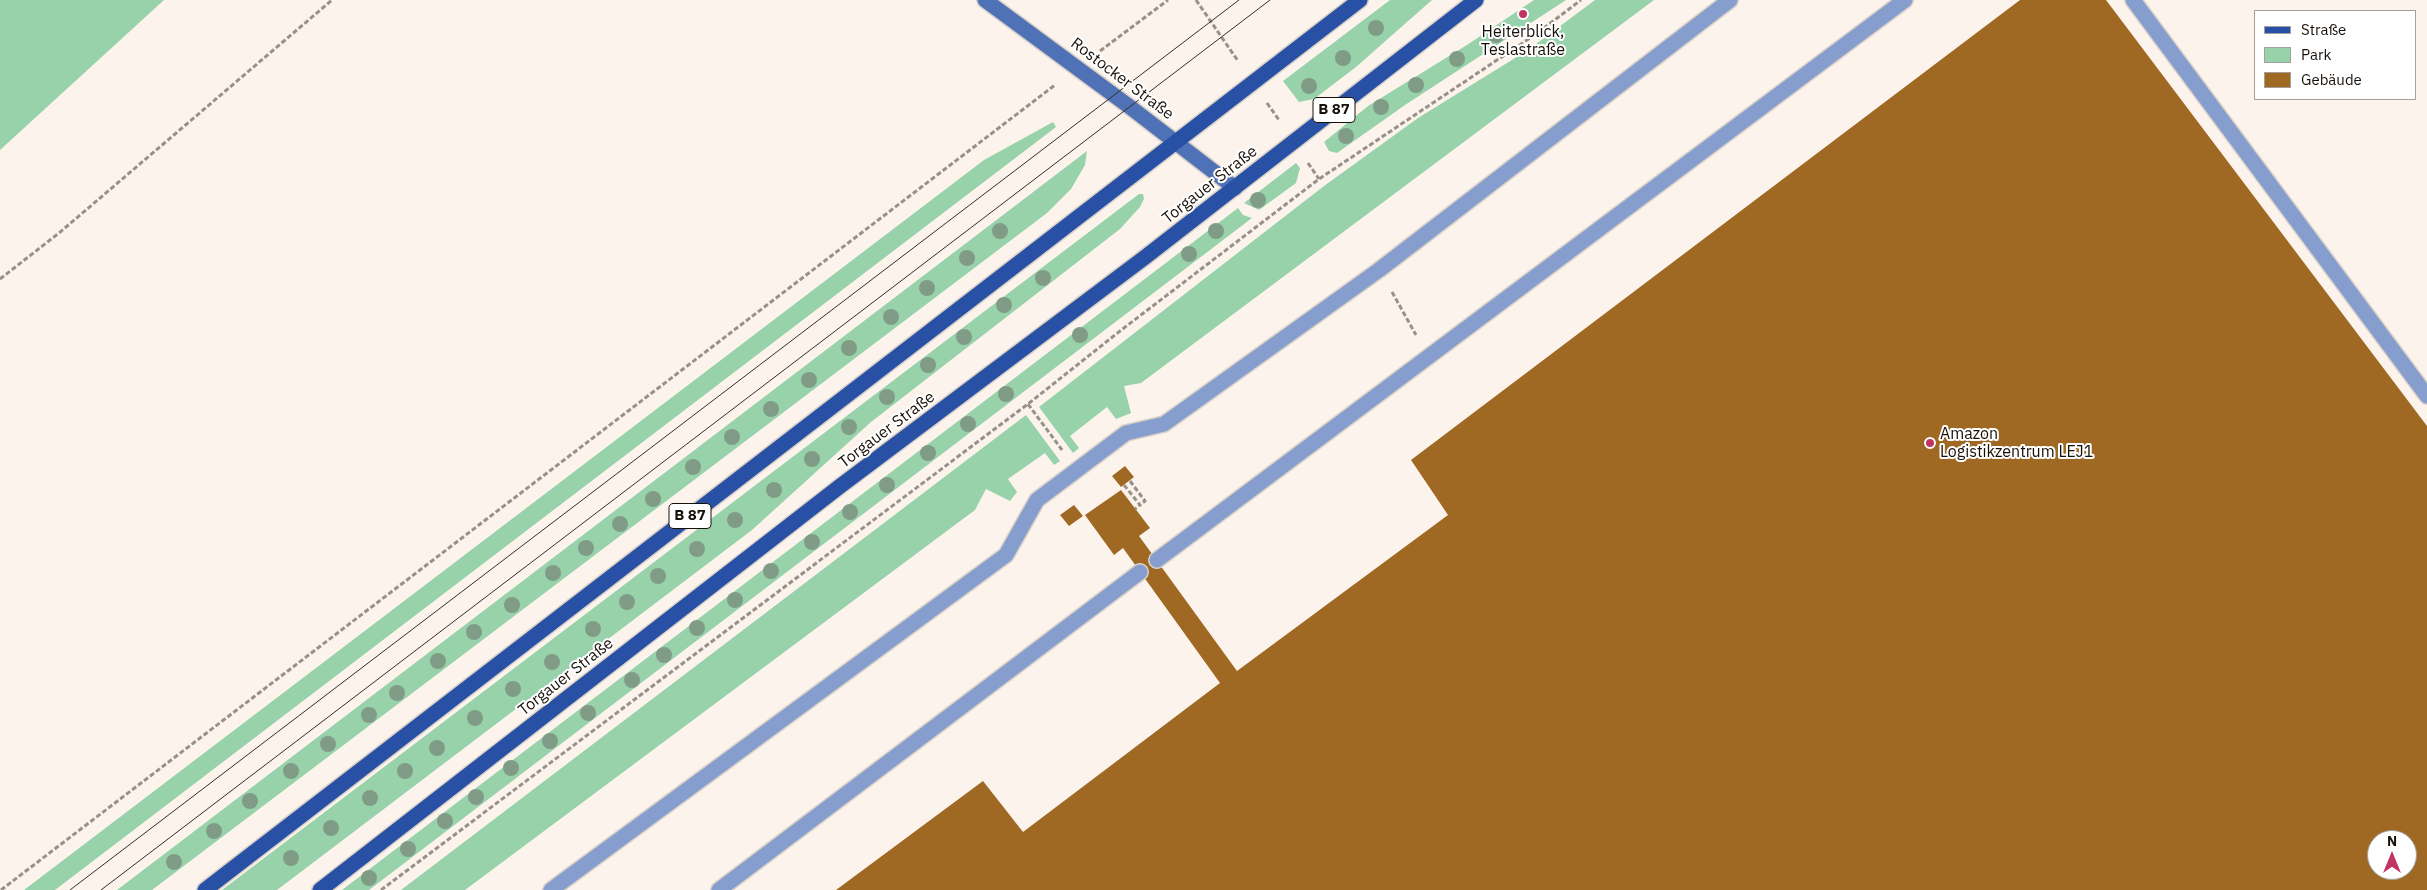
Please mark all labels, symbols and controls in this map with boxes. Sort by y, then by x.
marker: Heiterblick, Teslastraße [1517,8,1529,20]
legend [2254,10,2417,100]
text: Straße [2301,20,2346,39]
place label: Heiterblick, Teslastraße [1481,22,1565,60]
street label: Rostocker Straße [1067,34,1177,124]
text: Park [2301,45,2331,64]
text: Gebäude [2301,70,2362,89]
road number: B 87 [1313,98,1355,122]
street label: Torgauer Straße [1159,142,1261,228]
street label: Torgauer Straße [835,388,939,472]
place label: Amazon Logistikzentrum LEJ1 [1940,424,2093,462]
marker: Amazon Logistikzentrum LEJ1 [1924,437,1936,449]
road number: B 87 [669,504,711,528]
street label: Torgauer Straße [515,634,617,720]
north arrow [2367,830,2417,880]
text: N [2387,832,2397,850]

